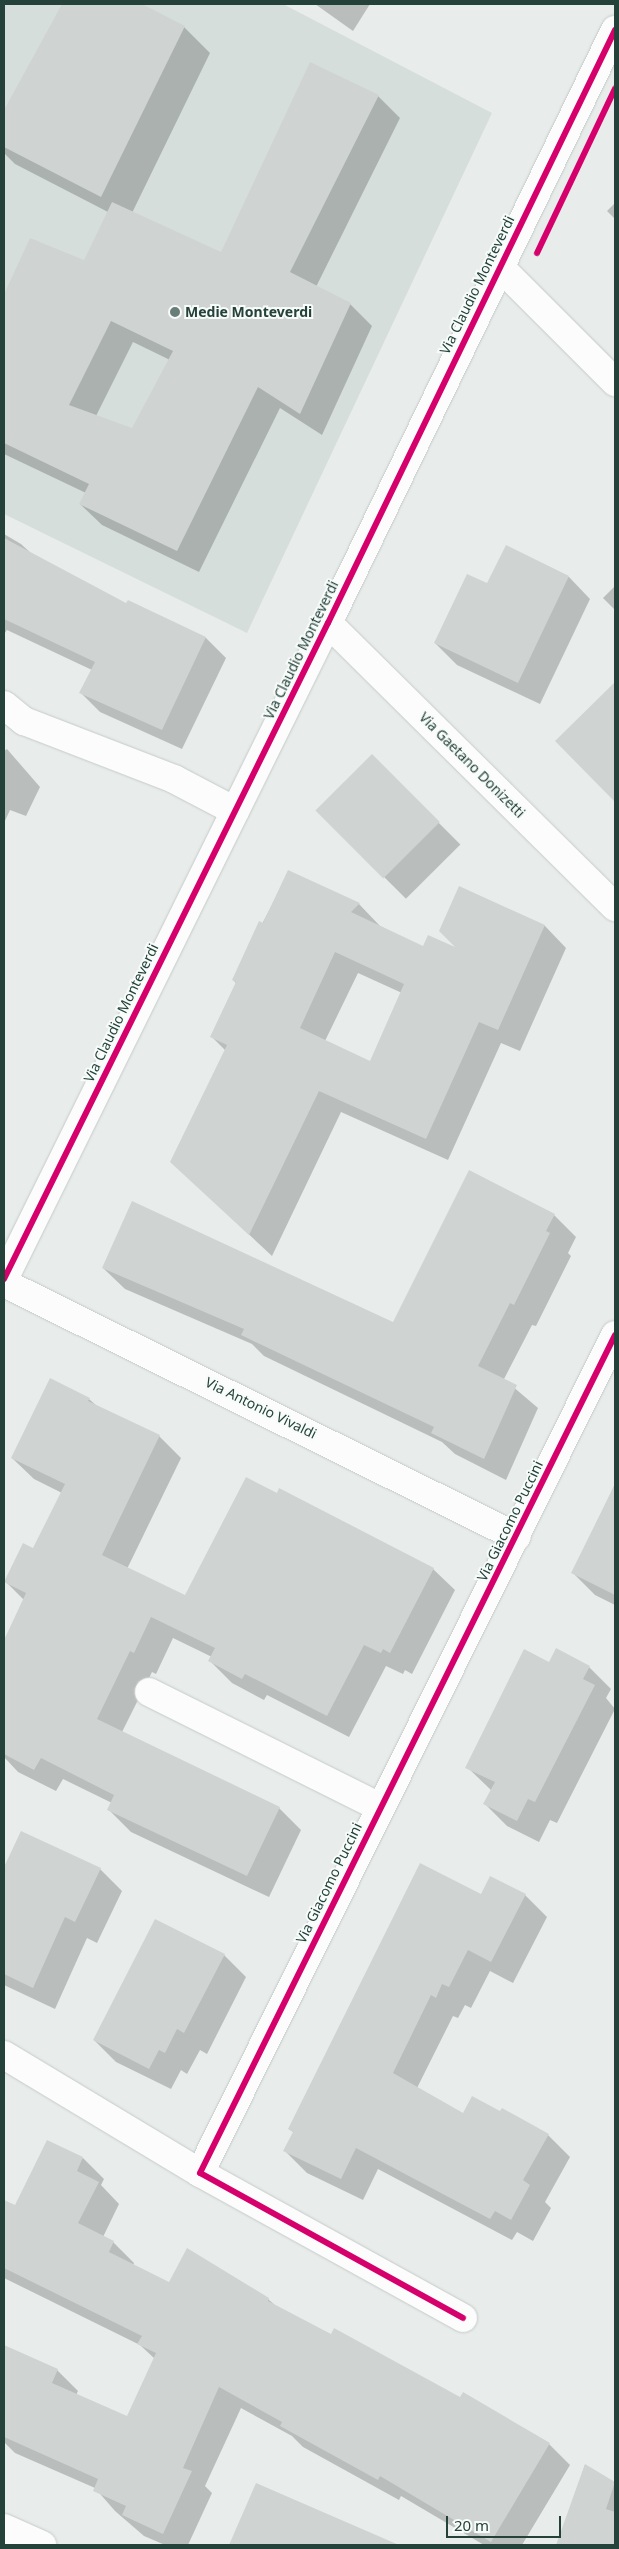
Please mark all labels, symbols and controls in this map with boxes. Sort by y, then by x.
street label: Via Claudio Monteverdi [436,213,518,357]
place label: Medie Monteverdi [185,304,312,320]
marker: Medie Monteverdi [169,306,181,318]
street label: Via Claudio Monteverdi [260,578,342,722]
street label: Via Gaetano Donizetti [416,709,528,821]
street label: Via Claudio Monteverdi [80,941,162,1085]
street label: Via Antonio Vivaldi [203,1374,319,1442]
street label: Via Giacomo Puccini [474,1458,546,1584]
street label: Via Giacomo Puccini [293,1820,365,1946]
scale bar [449,2506,564,2538]
text: 20 m [454,2515,489,2535]

